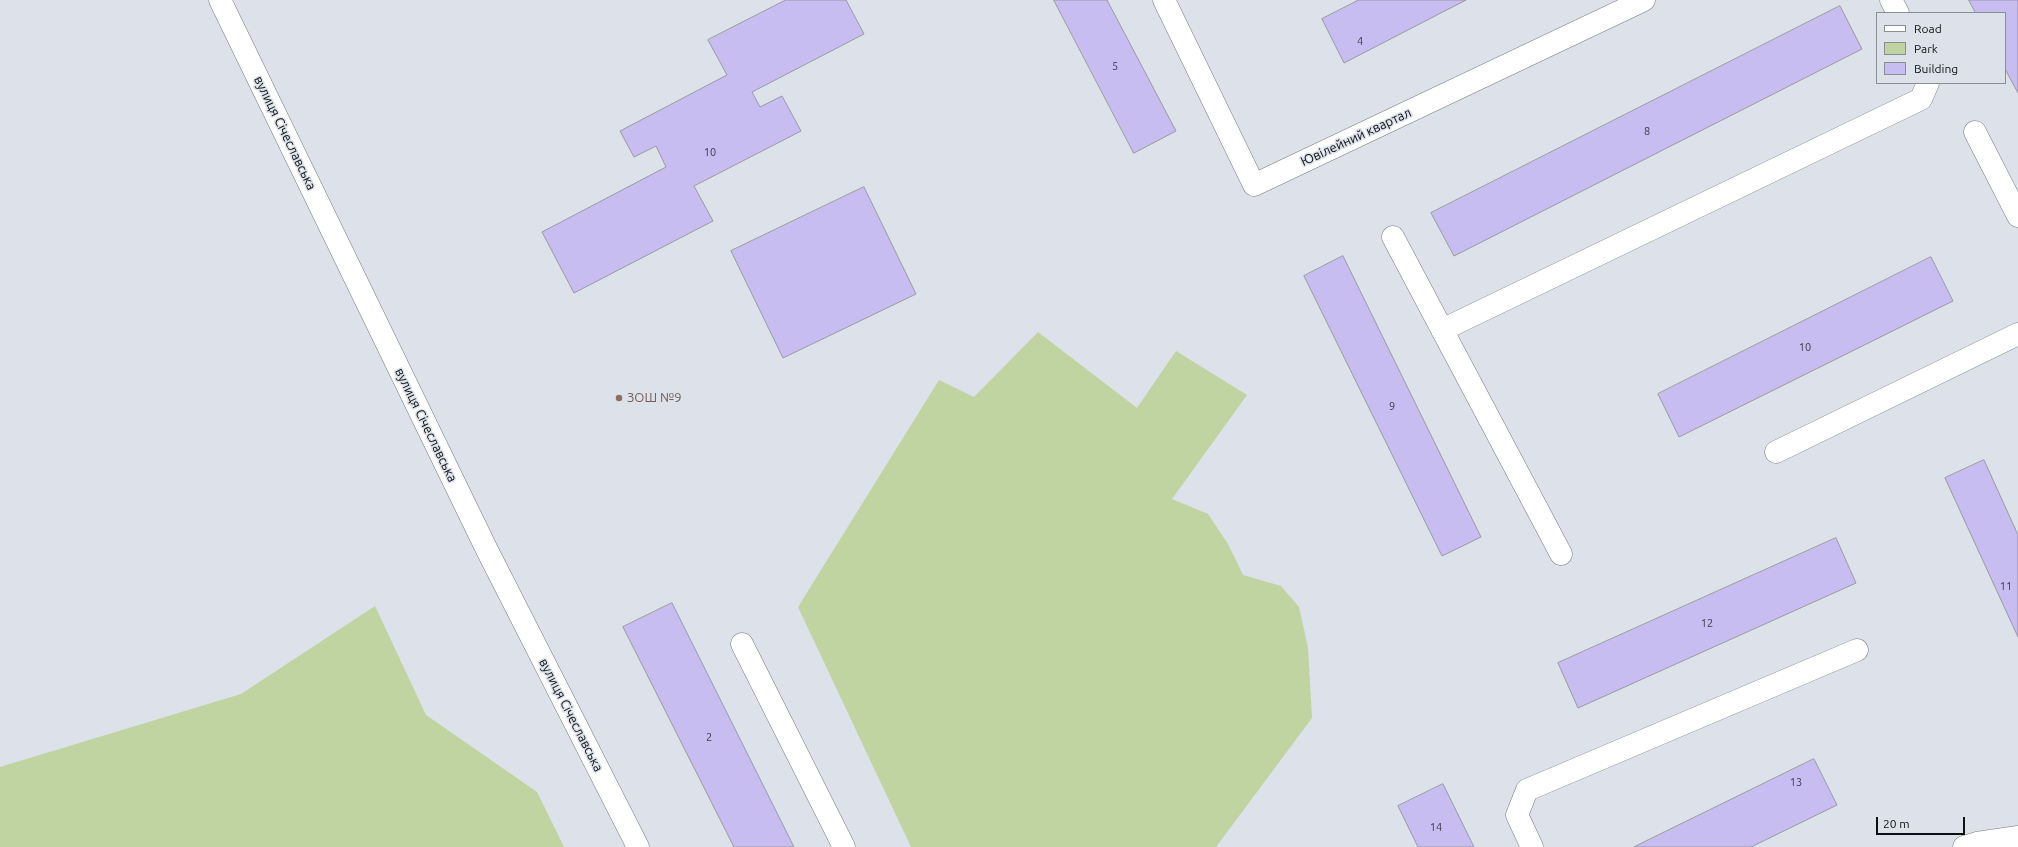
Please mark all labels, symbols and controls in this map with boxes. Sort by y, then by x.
legend [1876,12,2006,84]
text: Road [1914,22,1942,35]
house number: 4 [1357,34,1363,48]
text: Park [1914,42,1938,55]
house number: 5 [1112,59,1118,73]
text: Building [1914,62,1958,75]
street label: вулиця Січеславська [251,73,319,193]
street label: Ювілейний квартал [1298,105,1414,169]
house number: 8 [1644,124,1650,138]
house number: 10 [704,145,716,159]
house number: 10 [1799,340,1811,354]
street label: вулиця Січеславська [392,365,460,485]
place label: ЗОШ №9 [627,390,682,406]
marker: ЗОШ №9 [614,393,624,403]
house number: 9 [1389,399,1395,413]
house number: 11 [2000,579,2012,593]
house number: 12 [1701,616,1713,630]
street label: вулиця Січеславська [536,656,606,774]
house number: 2 [706,730,712,744]
house number: 13 [1790,775,1802,789]
scale bar [1878,809,1967,835]
text: 20 m [1883,817,1910,830]
house number: 14 [1430,820,1442,834]

